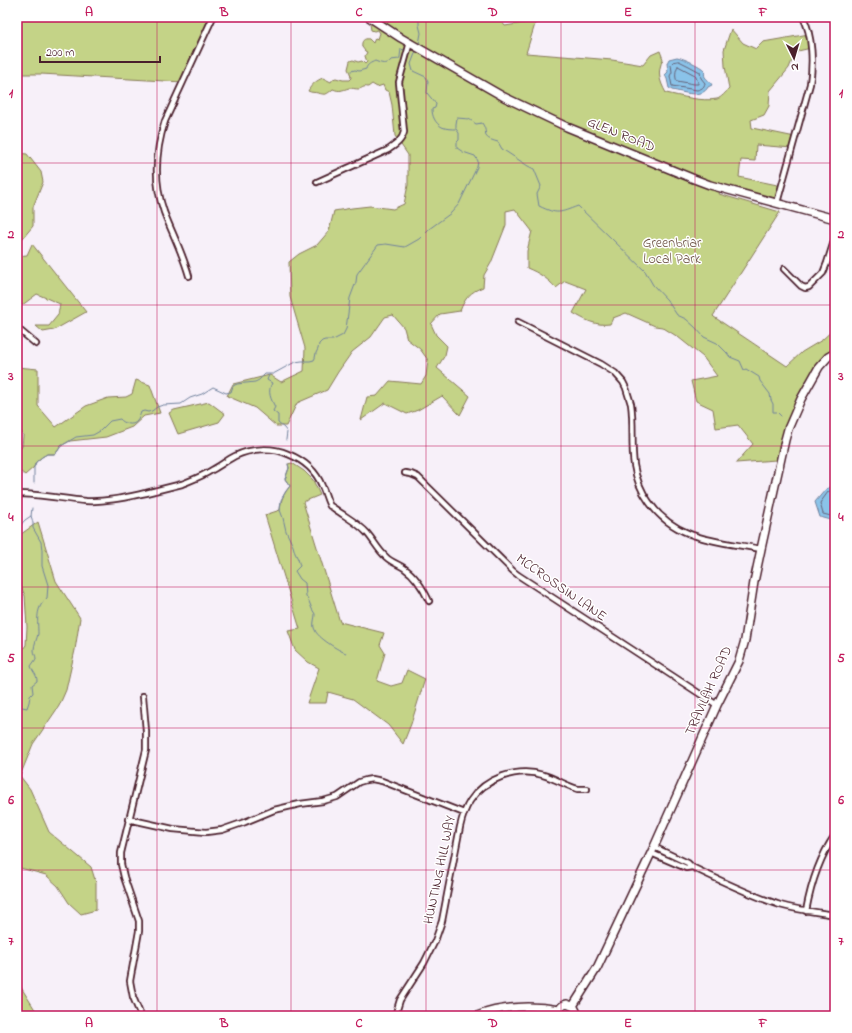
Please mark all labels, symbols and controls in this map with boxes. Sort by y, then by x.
text: A [85,3,93,22]
text: B [219,3,229,22]
text: C [355,3,363,22]
text: D [487,3,498,22]
text: E [624,3,632,22]
text: F [758,3,768,22]
scale bar [40,38,160,64]
north arrow [774,38,814,78]
text: 200 m [46,44,75,62]
text: N [790,59,799,75]
text: 1 [9,84,14,103]
text: 1 [839,84,844,103]
street label: GLEN ROAD [584,112,658,158]
text: 2 [7,225,15,244]
text: 2 [837,225,845,244]
park label: Greenbriar Local Park [643,233,702,270]
text: 3 [7,367,14,386]
text: 3 [837,367,844,386]
text: 4 [7,508,14,527]
text: 4 [837,508,844,527]
street label: MCCROSSIN LANE [511,549,611,627]
street label: TRAVILAH ROAD [680,643,738,739]
text: 5 [7,649,15,668]
text: 5 [837,649,845,668]
text: 6 [7,791,14,810]
text: 6 [837,791,844,810]
street label: HUNTING HILL WAY [418,813,462,926]
text: 7 [8,932,14,951]
text: 7 [838,932,844,951]
text: A [85,1014,93,1033]
text: B [219,1014,229,1033]
text: C [355,1014,363,1033]
text: D [487,1014,498,1033]
text: E [624,1014,632,1033]
text: F [758,1014,768,1033]

